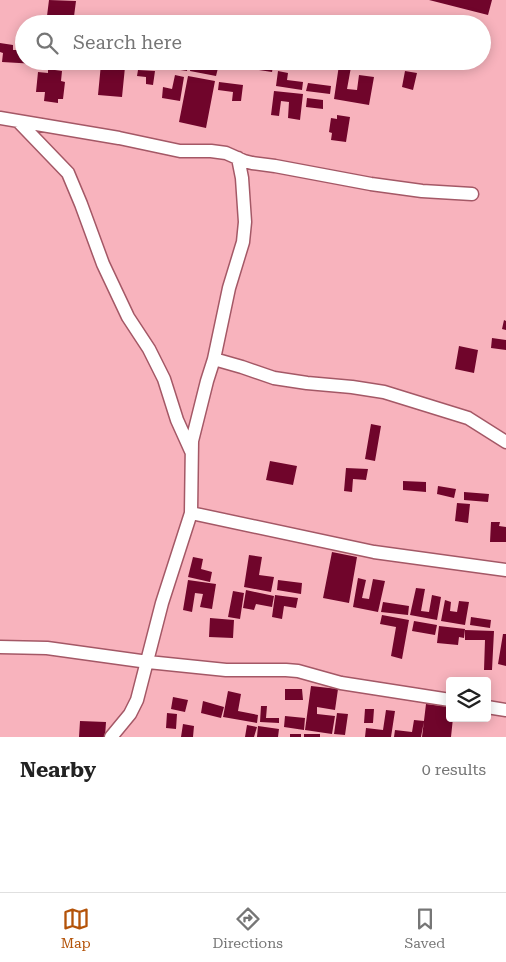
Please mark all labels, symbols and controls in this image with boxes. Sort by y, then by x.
search box [15,15,491,70]
icon: search [33,29,61,57]
text: Search here [73,31,182,54]
map controls [446,677,491,722]
button: layers [446,677,491,722]
text: Nearby [20,758,96,782]
text: 0 results [422,760,486,779]
tab: Map [61,905,91,951]
tab: Directions [212,905,283,951]
tab: Saved [405,905,445,951]

